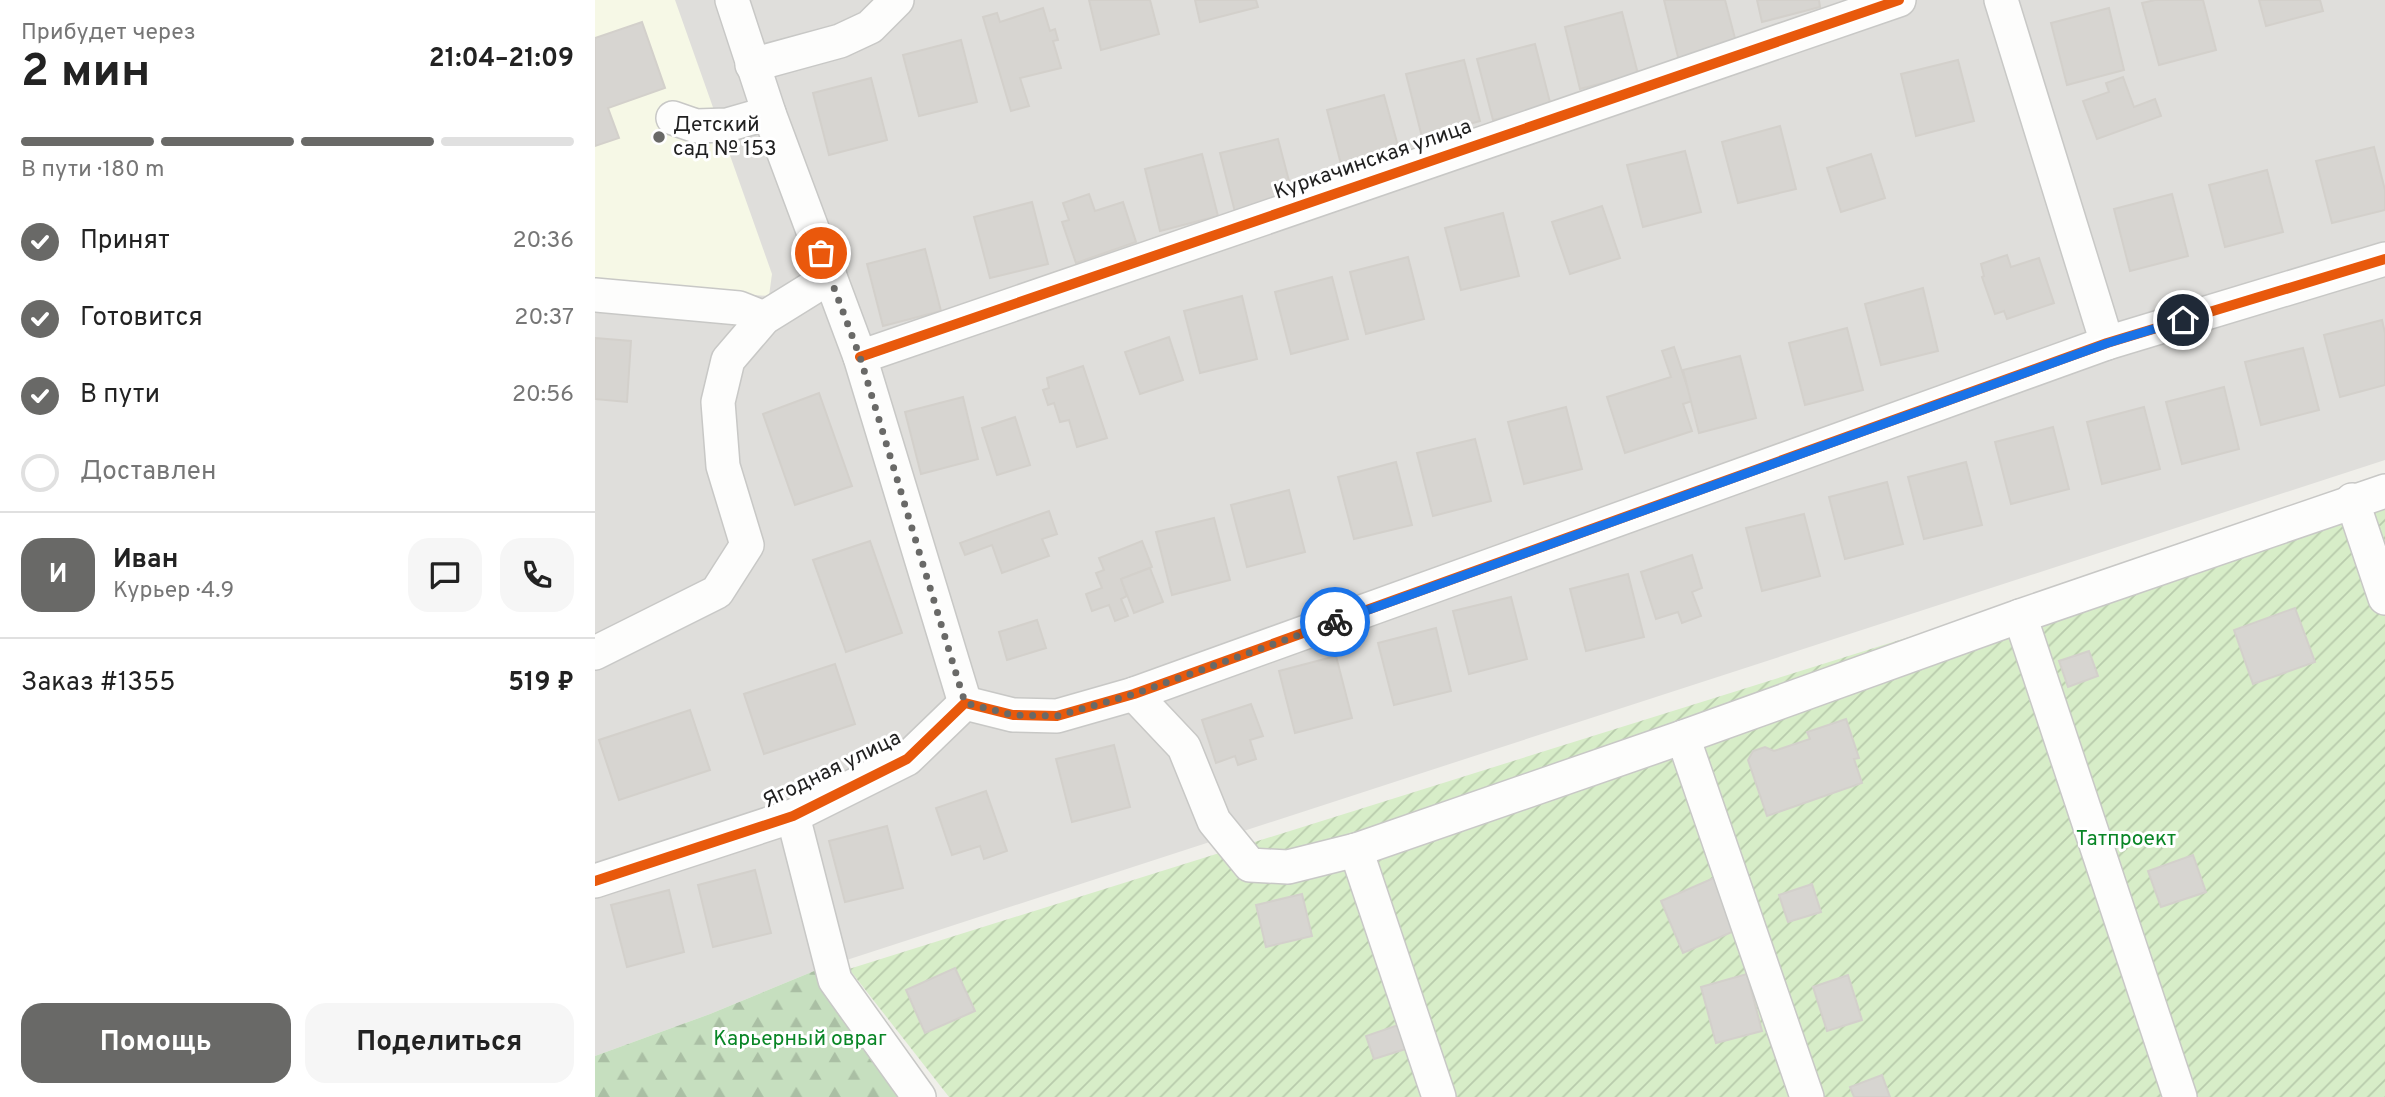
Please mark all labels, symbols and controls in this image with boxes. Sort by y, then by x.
text: Прибудет через [21,19,196,48]
text: 21:04–21:09 [429,43,574,76]
text: 2 мин [21,44,150,103]
place label: Детский сад № 153 [673,112,777,163]
street label: Куркачинская улица [1271,113,1475,207]
marker: Детский сад № 153 [651,129,667,145]
text: В пути · 180 m [21,156,165,185]
icon: check [21,223,59,261]
pin [791,223,851,283]
text: Принят [80,225,170,258]
text: 20:36 [512,227,574,256]
icon: bag [802,234,840,272]
pin [2153,290,2213,350]
icon: check [21,300,59,338]
icon: home [2164,301,2202,339]
text: Готовится [80,302,203,335]
text: 20:37 [514,304,574,333]
icon: check [21,377,59,415]
text: В пути [80,379,160,412]
text: 20:56 [512,381,574,410]
text: Доставлен [80,456,216,489]
button: chat [408,538,482,612]
button: phone [500,538,574,612]
text: Иван [113,544,178,577]
text: И [49,559,67,592]
text: Курьер · 4.9 [113,577,234,606]
courier [1300,587,1370,657]
icon: bike [1316,603,1354,641]
text: Заказ #1355 [21,667,175,700]
text: 519 ₽ [508,667,574,700]
street label: Ягодная улица [758,725,906,815]
park label: Татпроект [2076,826,2176,853]
button: Помощь [21,1003,291,1083]
button: Поделиться [305,1003,574,1083]
park label: Карьерный овраг [713,1026,887,1053]

